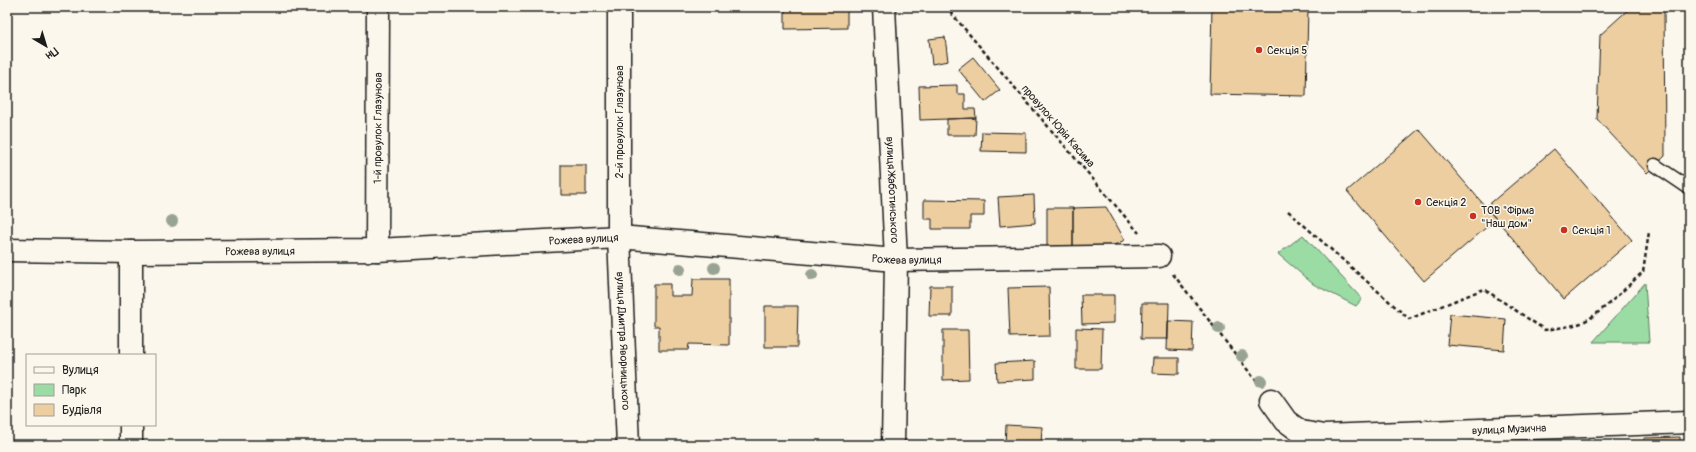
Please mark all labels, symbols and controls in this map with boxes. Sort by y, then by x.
north arrow [26,26,66,66]
place label: Секція 5 [1267,44,1307,57]
text: Пн [43,45,61,63]
marker: Секція 5 [1254,45,1264,55]
street label: 2-й провулок Глазунова [613,65,626,179]
street label: 1-й провулок Глазунова [371,72,384,184]
street label: провулок Юрія Касима [1019,82,1097,170]
street label: вулиця Жаботинського [884,136,902,244]
place label: Секція 2 [1426,196,1466,209]
marker: Секція 2 [1413,197,1423,207]
place label: ТОВ "Фірма "Наш дом" [1481,204,1534,230]
marker: ТОВ "Фірма "Наш дом" [1468,211,1478,221]
place label: Секція 1 [1572,224,1611,237]
marker: Секція 1 [1559,225,1569,235]
street label: Рожева вулиця [549,231,619,247]
street label: Рожева вулиця [225,244,295,258]
street label: Рожева вулиця [871,252,942,267]
street label: вулиця Дмитра Яворницького [614,271,633,411]
legend [26,354,156,426]
text: Вулиця [62,363,99,378]
text: Парк [62,383,87,398]
text: Будівля [62,403,102,418]
street label: вулиця Музична [1472,421,1546,437]

